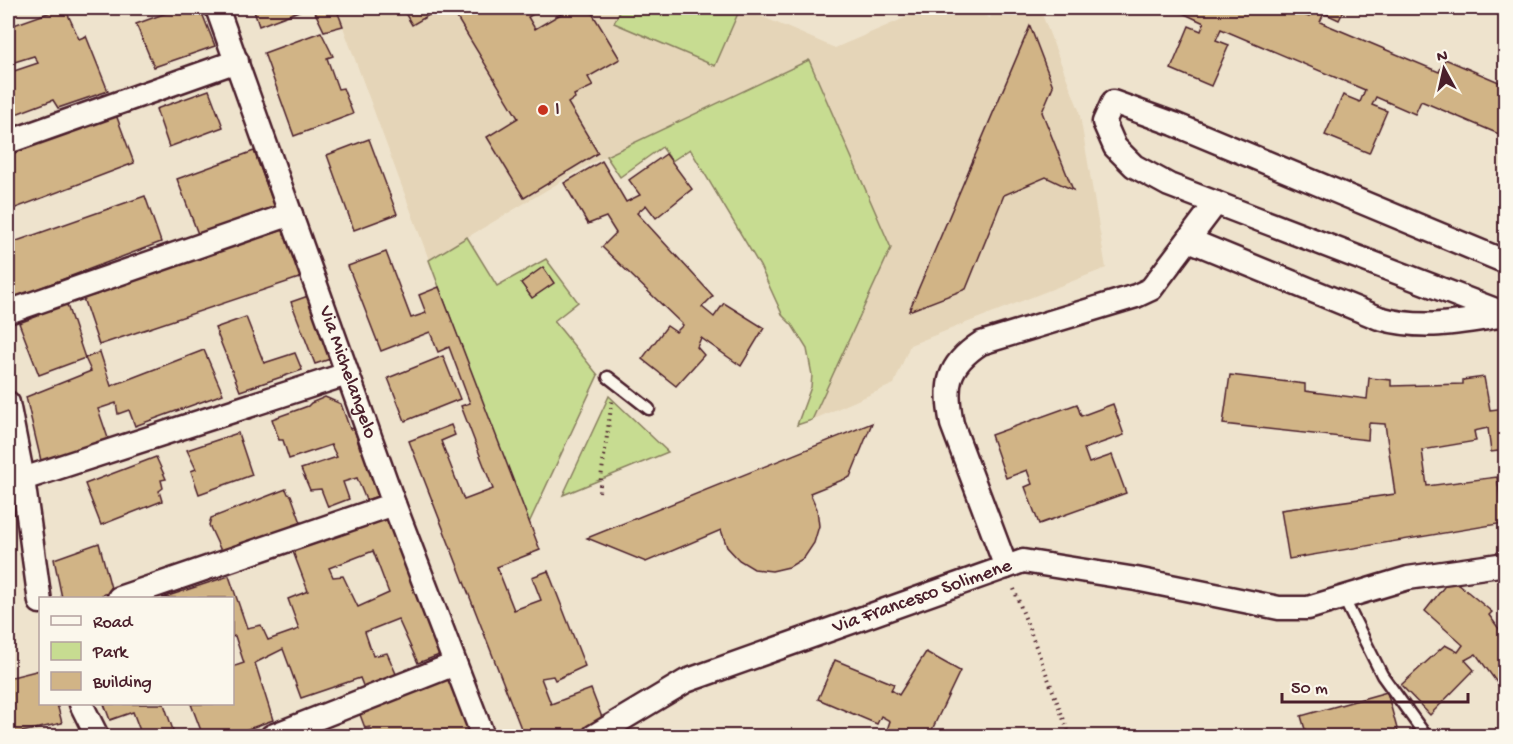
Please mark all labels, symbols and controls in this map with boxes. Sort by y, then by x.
north arrow [1414,39,1474,99]
text: N [1436,47,1449,68]
place label: I [555,99,560,122]
marker: I [536,103,550,117]
street label: Via Michelangelo [313,302,381,442]
street label: Via Francesco Solimene [829,554,1016,640]
legend [39,597,234,705]
text: Road [93,613,134,634]
text: Park [92,643,129,664]
scale bar [1282,666,1468,704]
text: Building [92,673,152,694]
text: 50 m [1291,679,1328,700]

